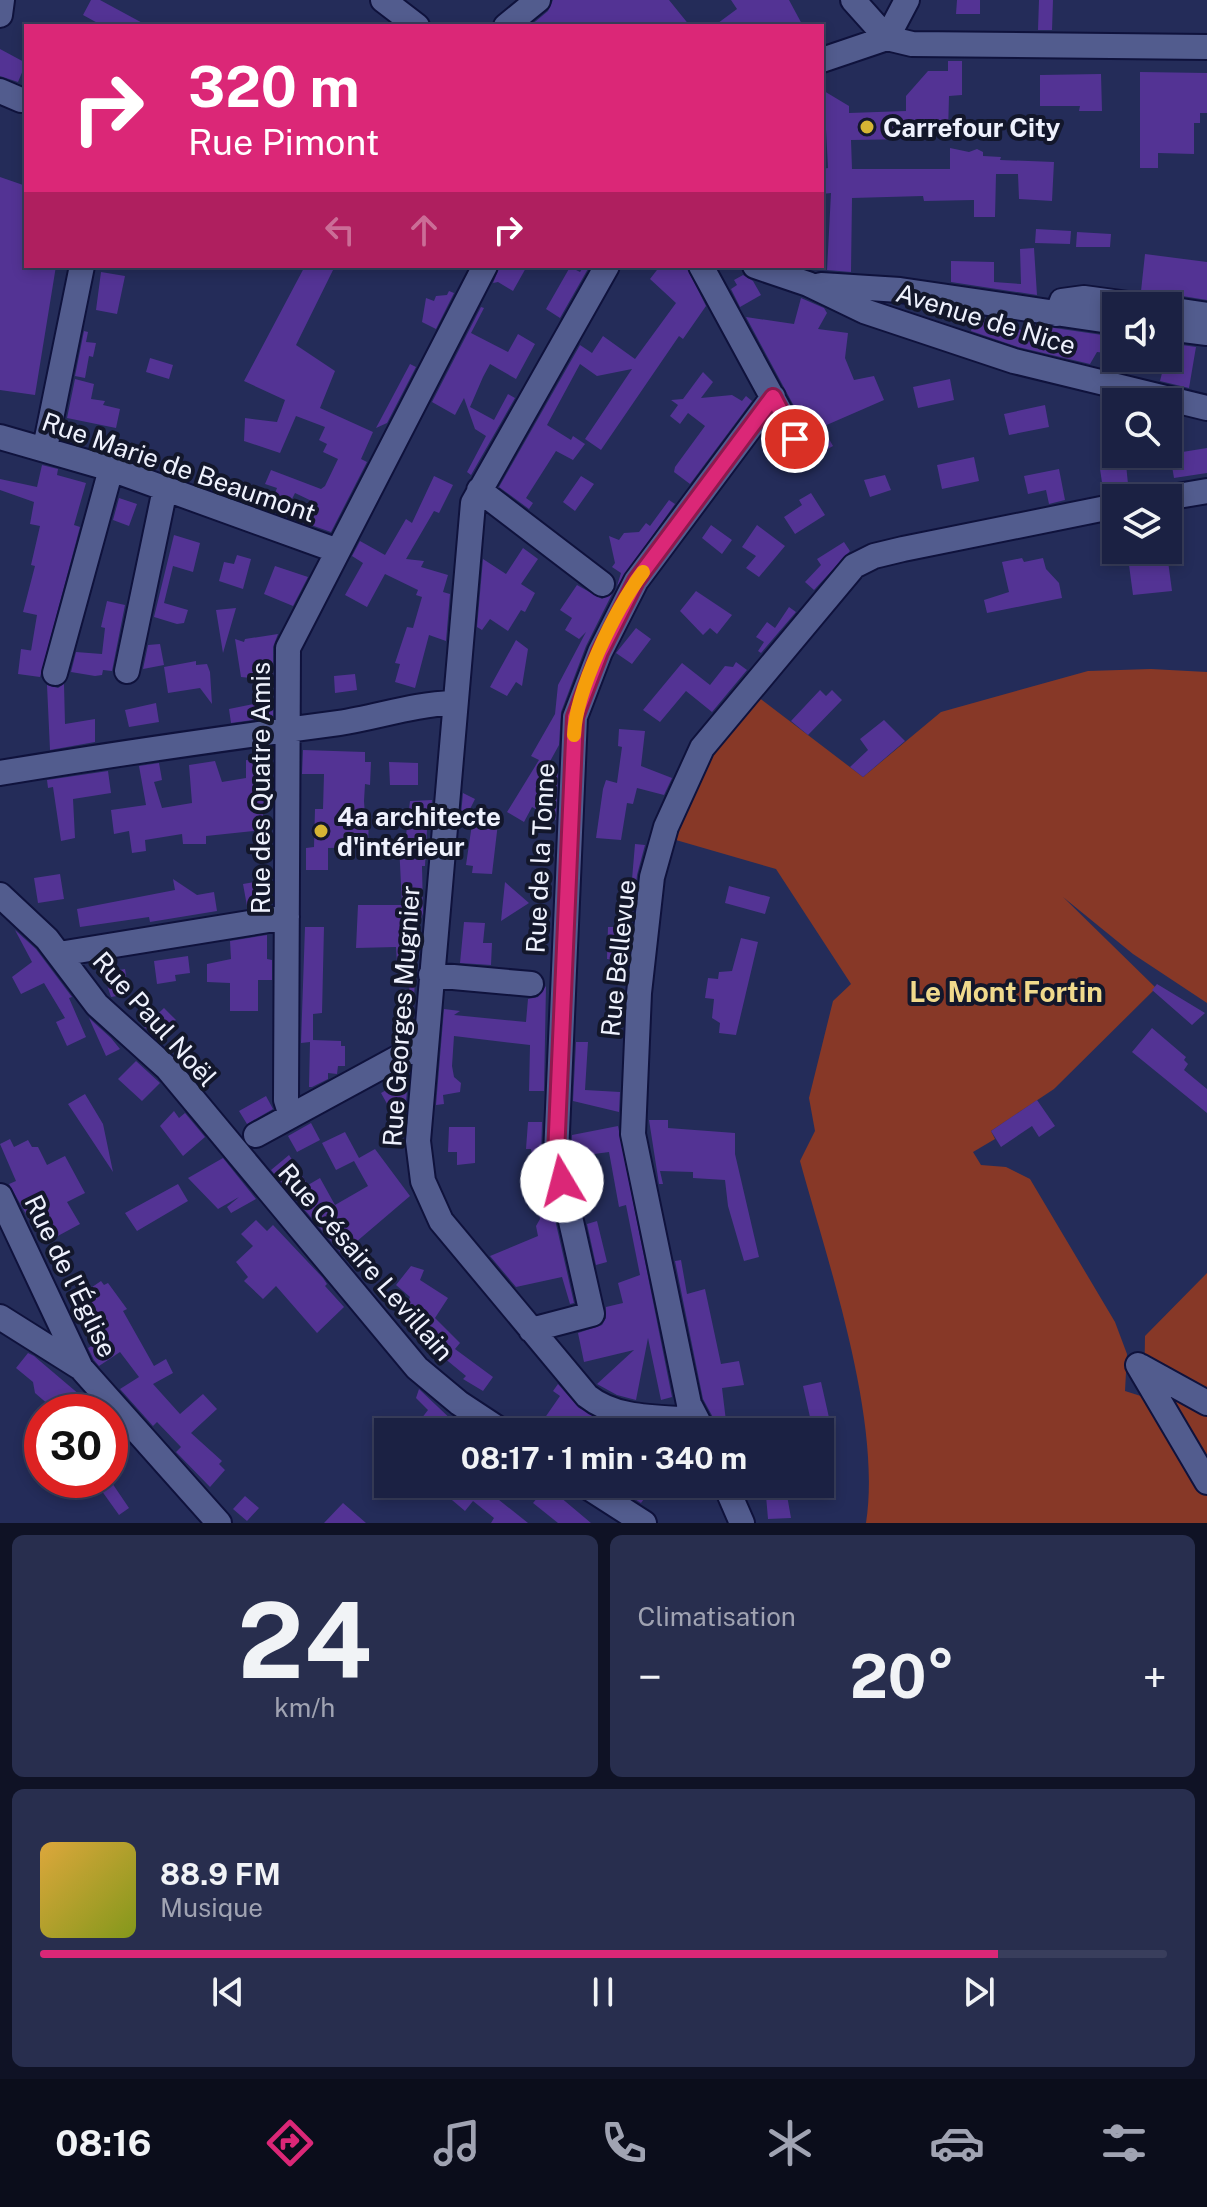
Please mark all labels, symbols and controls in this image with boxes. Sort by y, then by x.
text: 320 m [188,54,360,120]
icon: right [56,56,160,160]
place label: Carrefour City [883,112,1061,143]
marker: Carrefour City [858,118,876,136]
text: Rue Pimont [188,121,379,163]
icon: left [318,208,362,252]
icon: ahead [402,208,446,252]
icon: right [486,208,530,252]
street label: Avenue de Nice [892,277,1080,361]
map controls [1102,292,1182,564]
button: sound [1102,292,1182,372]
button: search [1102,388,1182,468]
pin [761,405,829,473]
street label: Rue Marie de Beaumont [38,406,320,528]
icon: arrive [773,417,817,461]
button: layers [1102,484,1182,564]
street label: Rue des Quatre Amis [245,662,276,914]
street label: Rue de la Tonne [520,762,560,954]
place label: 4a architecte d'intérieur [337,801,501,862]
marker: 4a architecte d'intérieur [312,822,330,840]
street label: Rue Bellevue [594,878,642,1038]
street label: Rue Georges Mugnier [376,884,426,1148]
street label: Rue Paul Noël [87,945,223,1093]
district label: Le Mont Fortin [909,975,1103,1008]
position arrow [520,1139,604,1223]
street label: Rue Césaire Levillain [272,1157,460,1367]
street label: Rue de l'Église [18,1190,124,1362]
speed limit sign: 30 [24,1394,128,1498]
text: 08:17 · 1 min · 340 m [461,1440,747,1476]
text: 24 [238,1579,372,1701]
text: Climatisation [638,1601,796,1632]
text: 20° [850,1641,955,1712]
text: − [638,1651,662,1703]
text: + [1143,1651,1167,1703]
text: km/h [274,1692,335,1723]
text: 88.9 FM [160,1856,281,1892]
text: Musique [160,1892,263,1923]
icon: previous [206,1970,250,2014]
icon: pause [581,1970,625,2014]
icon: next [957,1970,1001,2014]
icon: directions [262,2115,318,2171]
icon: music [429,2115,485,2171]
icon: phone [596,2115,652,2171]
icon: climate [762,2115,818,2171]
icon: car [929,2115,985,2171]
icon: filters [1096,2115,1152,2171]
text: 08:16 [55,2122,151,2164]

